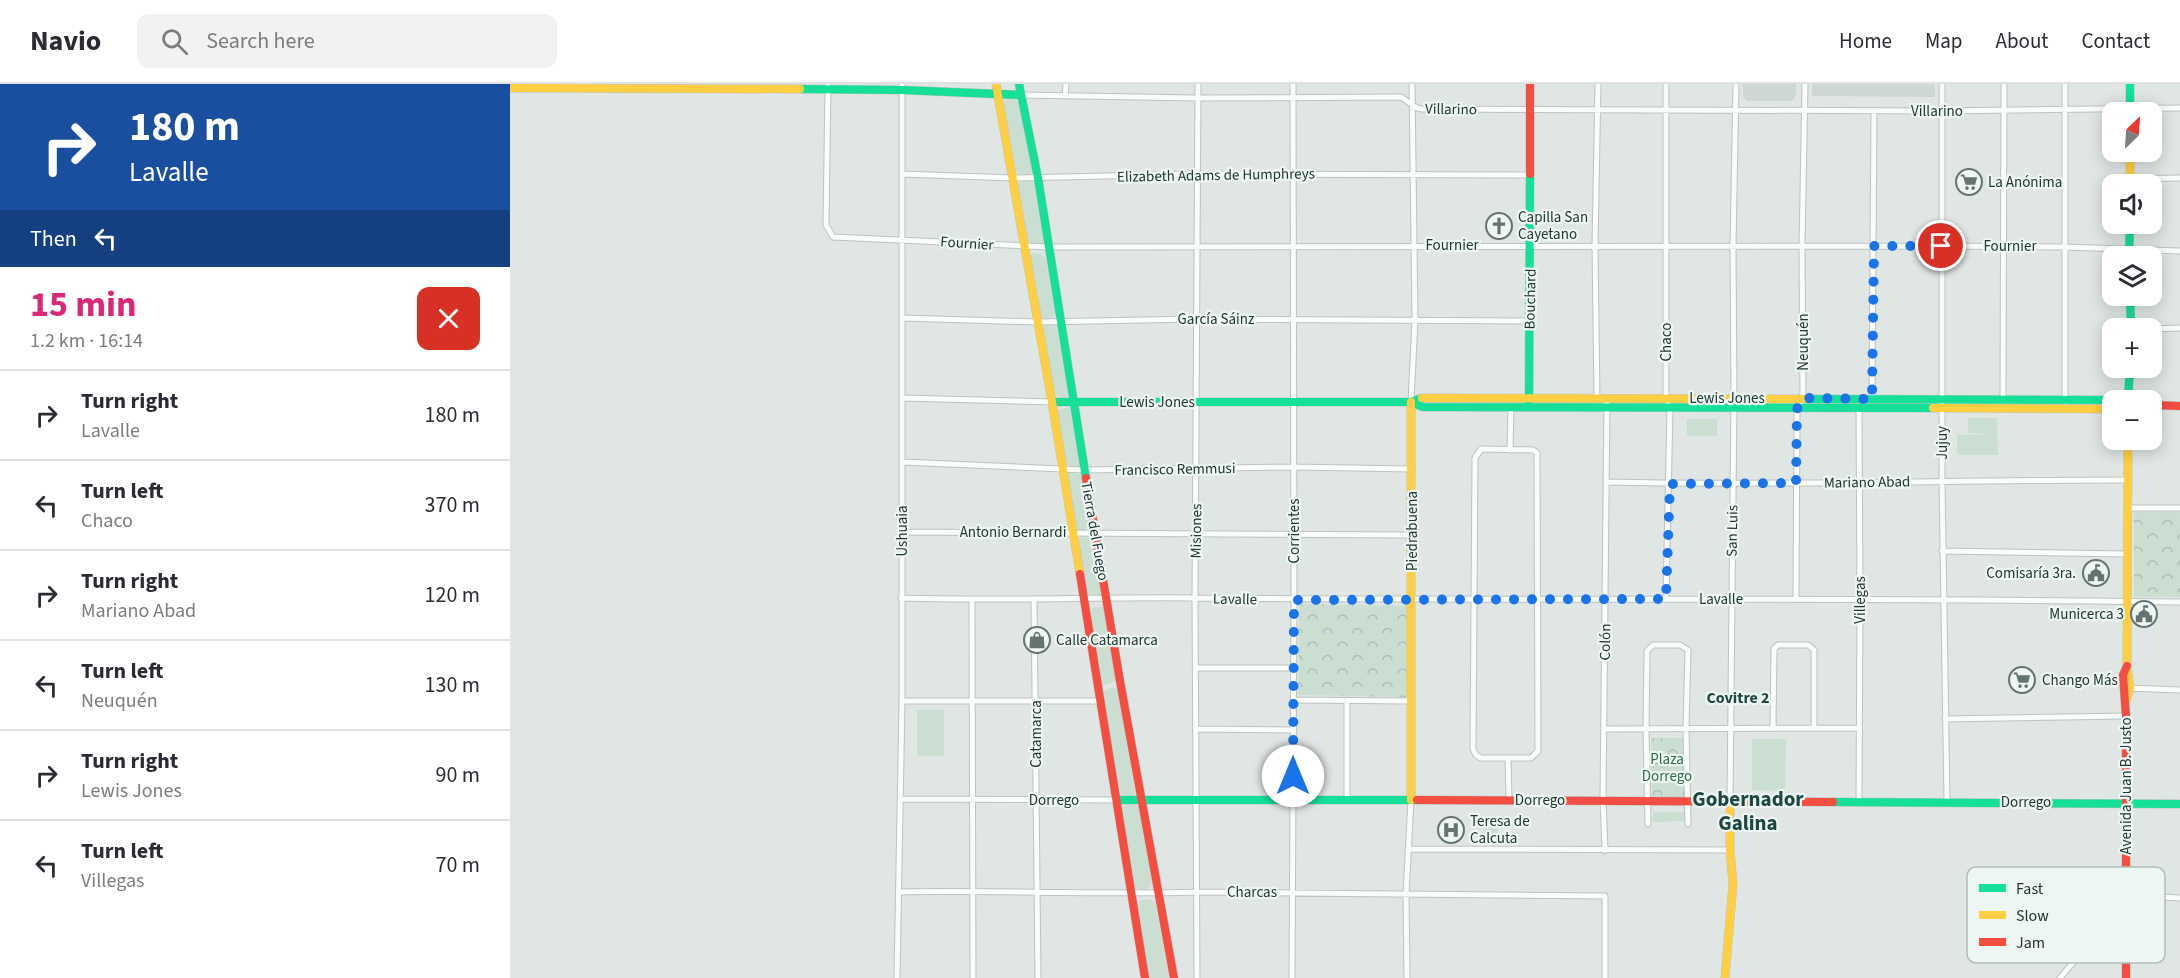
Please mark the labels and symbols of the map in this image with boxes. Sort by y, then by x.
street label: Villarino [1425,99,1477,120]
street label: Villarino [1911,101,1963,122]
north arrow [2102,102,2162,162]
street label: Elizabeth Adams de Humphreys [1117,163,1315,188]
supermarket icon: La Anónima [1954,167,1984,197]
place label: La Anónima [1988,172,2062,193]
place label: Capilla San Cayetano [1518,207,1588,245]
church icon: Capilla San Cayetano [1484,211,1514,241]
pin [1915,220,1966,271]
street label: Fournier [940,231,995,256]
street label: Fournier [1425,235,1479,256]
street label: Fournier [1983,236,2037,257]
street label: Bouchard [1519,268,1542,330]
street label: García Sáinz [1178,309,1254,330]
street label: Neuquén [1793,313,1814,371]
street label: Chaco [1656,323,1677,361]
street label: Lewis Jones [1689,388,1765,409]
street label: Lewis Jones [1119,392,1195,413]
street label: Jujuy [1932,426,1953,460]
street label: Francisco Remmusi [1114,458,1236,481]
street label: Mariano Abad [1824,471,1910,494]
street label: Tierra del Fuego [1075,480,1114,582]
street label: Piedrabuena [1402,491,1423,571]
street label: Corrientes [1284,498,1305,564]
street label: Misiones [1186,504,1207,559]
street label: Ushuaia [892,505,913,557]
street label: San Luis [1722,505,1743,557]
street label: Antonio Bernardi [960,522,1066,543]
public building icon: Comisaría 3ra. [2081,558,2111,588]
place label: Comisaría 3ra. [1986,563,2076,584]
street label: Villegas [1850,576,1871,624]
street label: Lavalle [1213,589,1257,610]
street label: Lavalle [1699,589,1743,610]
public building icon: Municerca 3 [2129,599,2159,629]
place label: Municerca 3 [2049,604,2124,625]
street label: Colón [1595,623,1616,661]
shop icon: Calle Catamarca [1022,625,1052,655]
place label: Calle Catamarca [1056,630,1158,651]
supermarket icon: Chango Más [2007,665,2037,695]
place label: Chango Más [2042,670,2118,691]
district label: Covitre 2 [1706,687,1770,709]
street label: Catamarca [1026,700,1047,768]
street label: Avenida Juan B. Justo [2116,717,2137,855]
position arrow [1261,744,1325,808]
park label: Plaza Dorrego [1642,749,1692,787]
district label: Gobernador Galina [1692,784,1804,838]
street label: Dorrego [1029,790,1079,811]
street label: Dorrego [1515,790,1565,811]
street label: Dorrego [2001,792,2051,813]
place label: Teresa de Calcuta [1470,811,1530,849]
hospital icon: Teresa de Calcuta [1436,815,1466,845]
legend [1967,867,2165,963]
text: Fast [2016,878,2044,900]
street label: Charcas [1227,882,1277,903]
text: Slow [2016,905,2049,927]
text: Jam [2016,932,2045,954]

